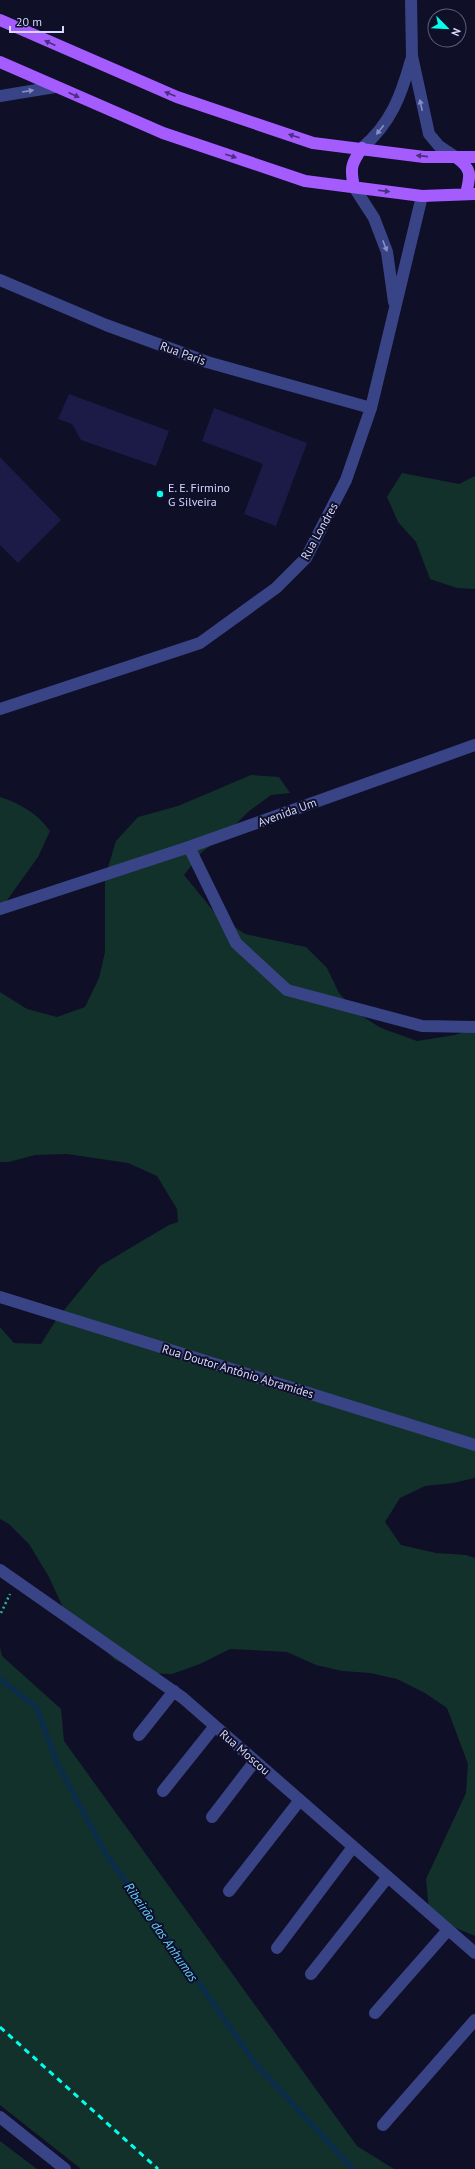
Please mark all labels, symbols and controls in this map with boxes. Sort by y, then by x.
scale bar [10,8,63,34]
north arrow [427,8,467,48]
text: 20 m [16,14,42,29]
text: N [448,26,464,38]
one-way arrow [44,39,56,45]
one-way arrow [21,88,34,94]
one-way arrow [163,91,175,97]
one-way arrow [68,93,80,99]
one-way arrow [418,99,424,111]
one-way arrow [376,125,385,136]
one-way arrow [288,133,300,139]
one-way arrow [225,153,237,159]
one-way arrow [416,153,428,160]
one-way arrow [378,188,390,194]
one-way arrow [382,241,388,253]
street label: Rua Paris [158,338,208,368]
place label: E. E. Firmino G Silveira [168,480,230,509]
marker: E. E. Firmino G Silveira [155,489,165,499]
street label: Rua Londres [297,500,341,562]
street label: Avenida Um [256,794,318,830]
street label: Rua Doutor Antônio Abramides [160,1341,316,1401]
street label: Rua Moscou [217,1726,273,1778]
water label: Ribeirão das Anhumas [120,1879,202,1986]

